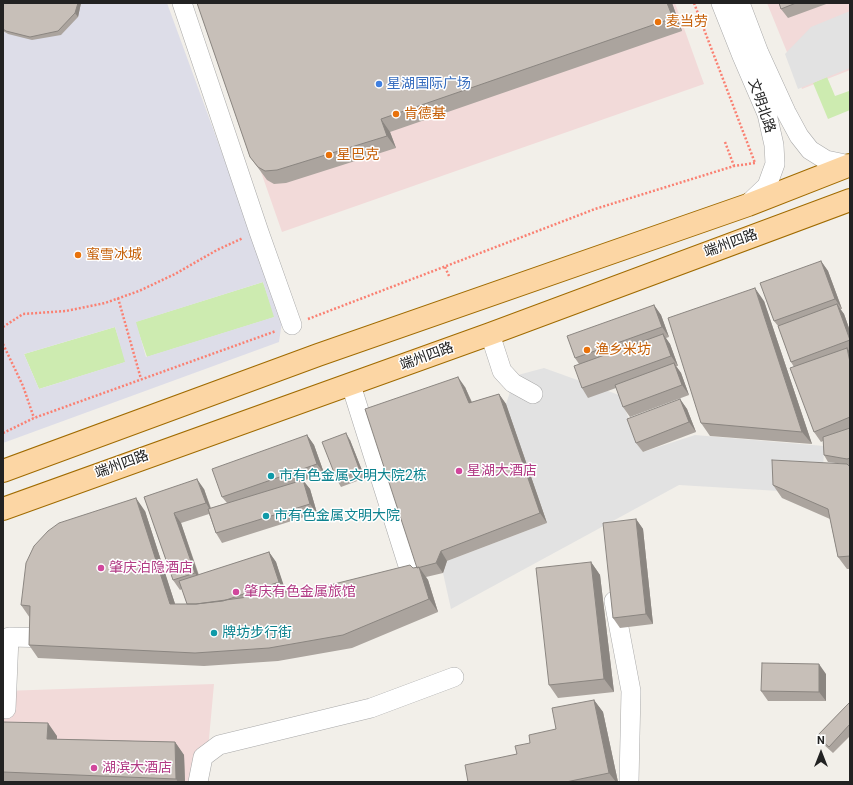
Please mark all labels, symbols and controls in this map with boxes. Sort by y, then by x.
place label: 麦当劳 [666,14,708,30]
marker: 麦当劳 [653,17,663,27]
place label: 星湖国际广场 [387,76,471,92]
street label: 文明北路 [744,77,778,135]
marker: 星湖国际广场 [374,79,384,89]
place label: 肯德基 [404,106,446,122]
marker: 肯德基 [391,109,401,119]
place label: 星巴克 [337,147,379,163]
marker: 星巴克 [324,150,334,160]
street label: 端州四路 [702,227,760,261]
place label: 蜜雪冰城 [86,247,142,263]
marker: 蜜雪冰城 [73,250,83,260]
street label: 端州四路 [398,340,456,374]
place label: 渔乡米坊 [595,342,651,358]
marker: 渔乡米坊 [582,345,592,355]
street label: 端州四路 [93,448,151,482]
place label: 星湖大酒店 [467,463,537,479]
marker: 星湖大酒店 [454,466,464,476]
place label: 市有色金属文明大院2栋 [279,468,427,484]
marker: 市有色金属文明大院2栋 [266,471,276,481]
place label: 市有色金属文明大院 [274,508,400,524]
marker: 市有色金属文明大院 [261,511,271,521]
place label: 肇庆泊隐酒店 [109,560,193,576]
marker: 肇庆泊隐酒店 [96,563,106,573]
place label: 肇庆有色金属旅馆 [244,584,356,600]
marker: 肇庆有色金属旅馆 [231,587,241,597]
place label: 牌坊步行街 [222,625,292,641]
marker: 牌坊步行街 [209,628,219,638]
north arrow [801,733,841,773]
text: N [817,734,825,747]
place label: 湖滨大酒店 [102,760,172,776]
marker: 湖滨大酒店 [89,763,99,773]

